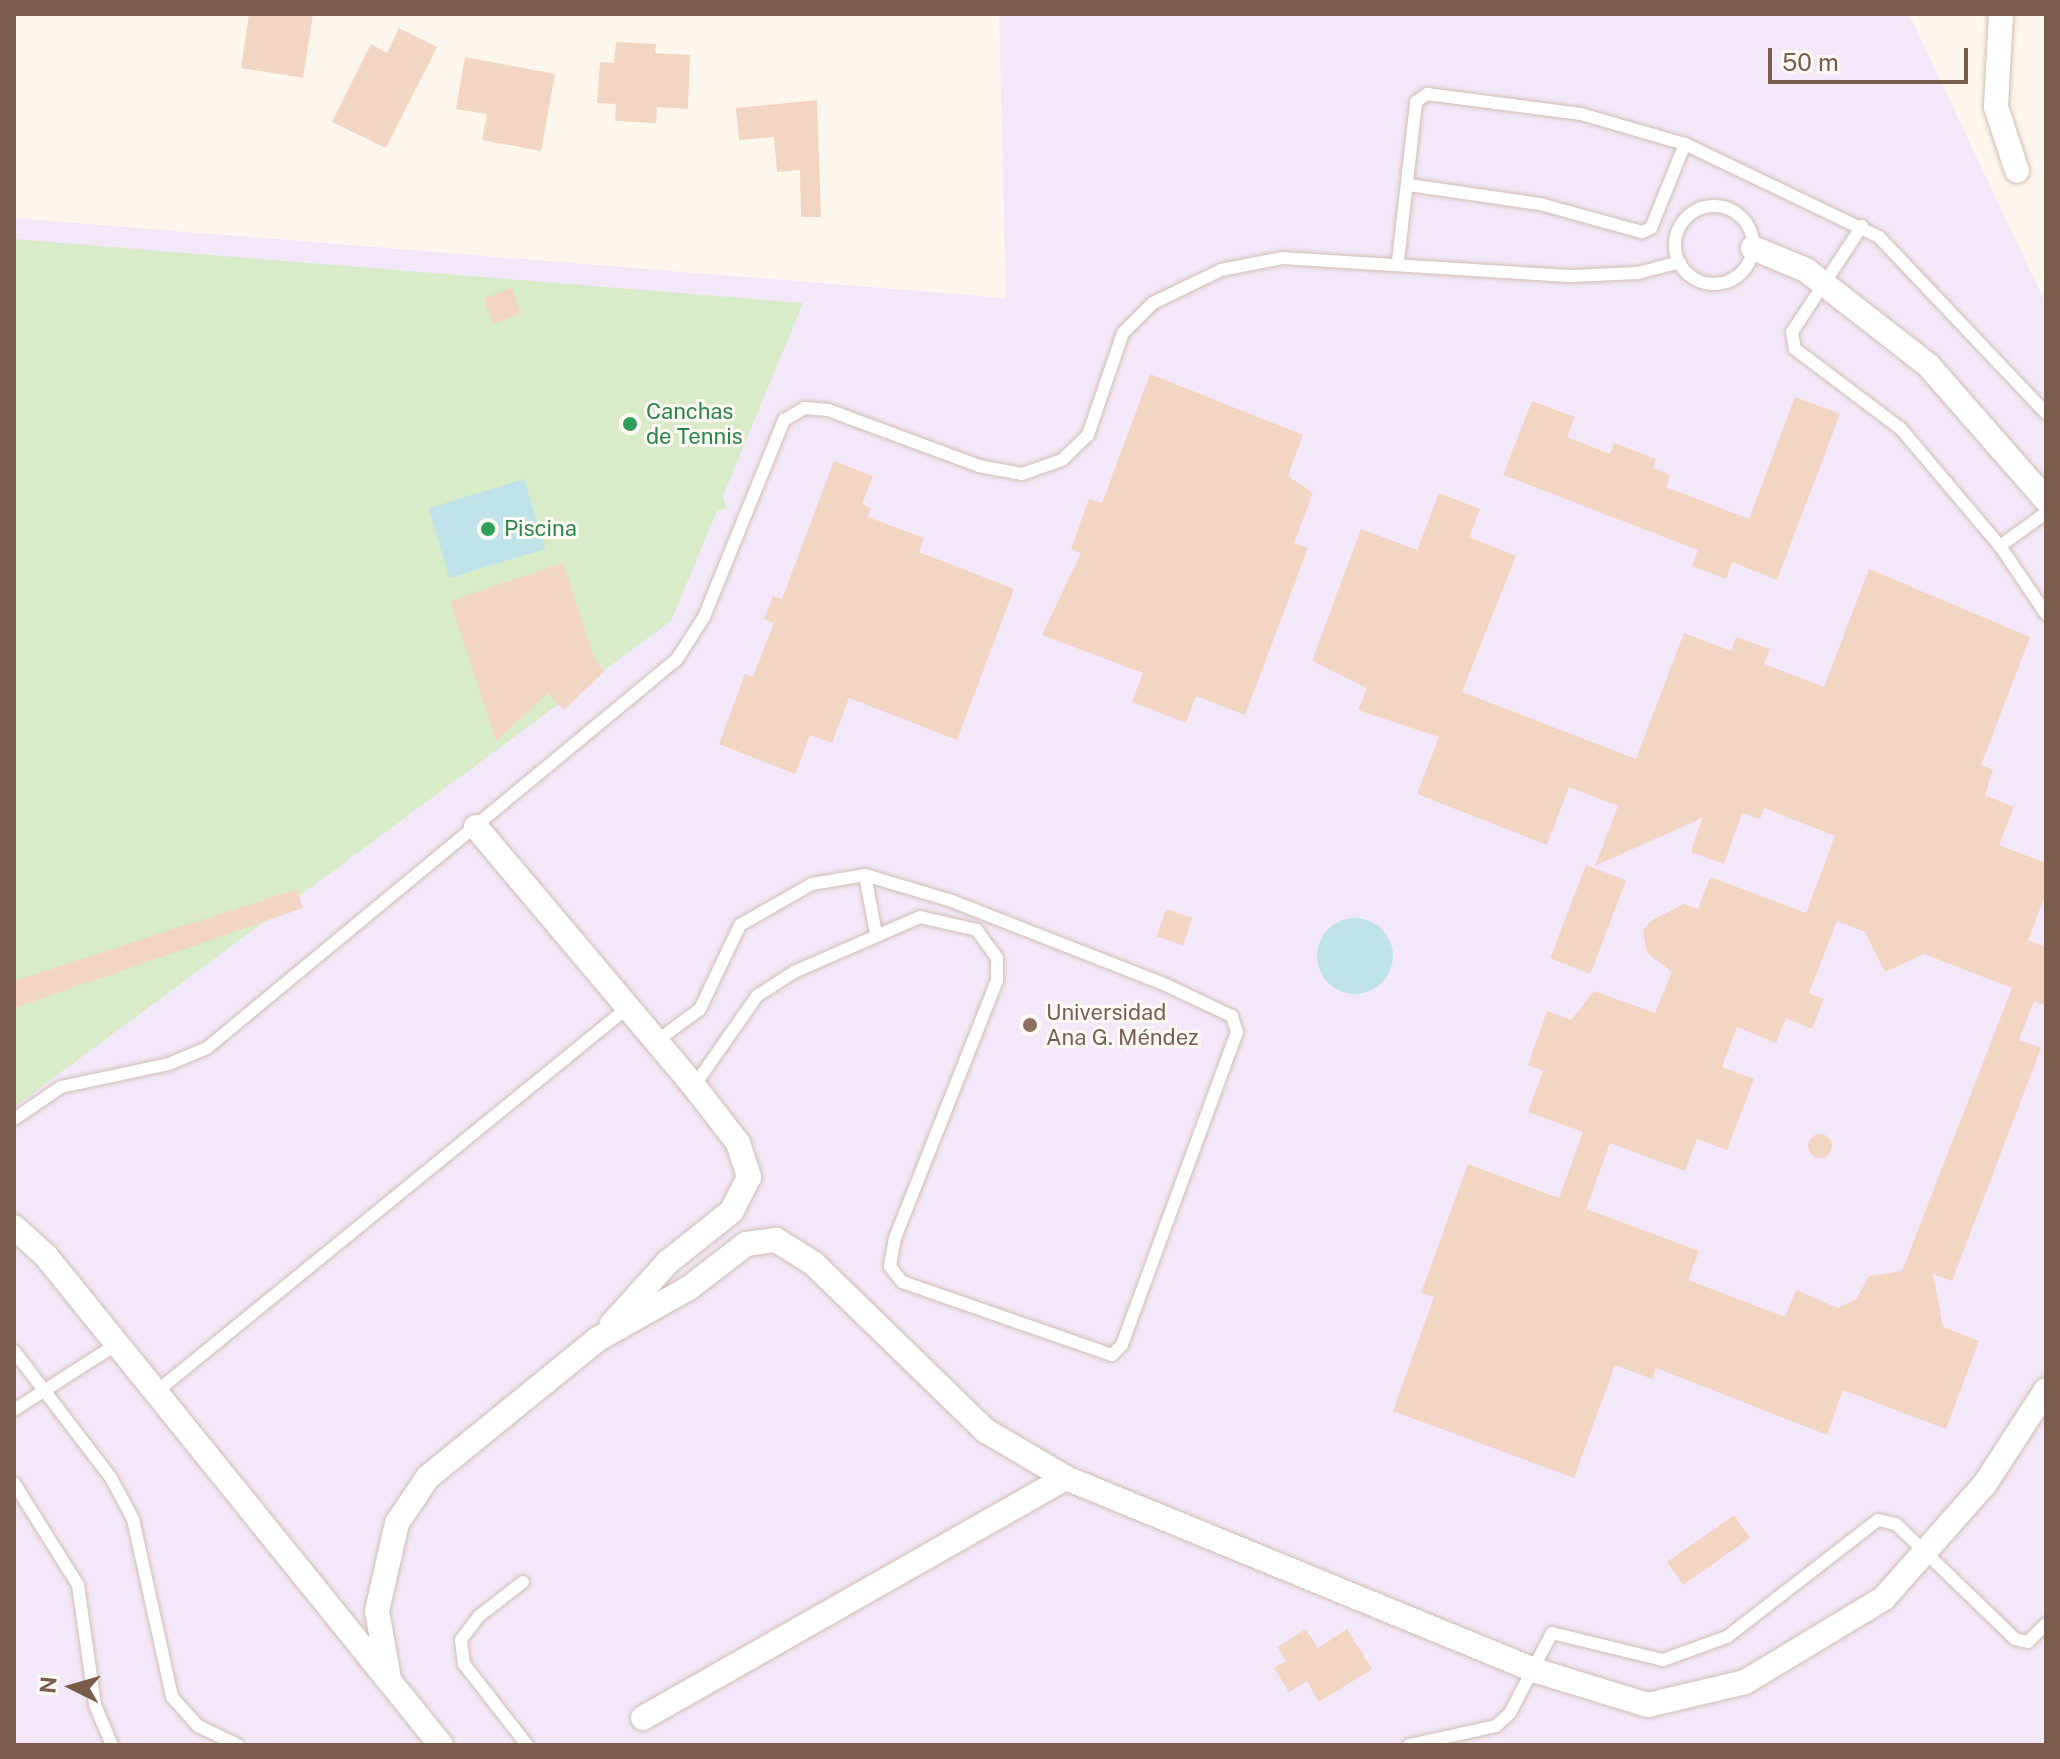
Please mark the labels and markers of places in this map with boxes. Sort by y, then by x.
place label: Canchas de Tennis [646,398,743,450]
marker: Canchas de Tennis [621,415,639,433]
place label: Piscina [504,516,577,542]
marker: Piscina [479,520,497,538]
place label: Universidad Ana G. Méndez [1046,999,1199,1050]
marker: Universidad Ana G. Méndez [1021,1016,1039,1034]

